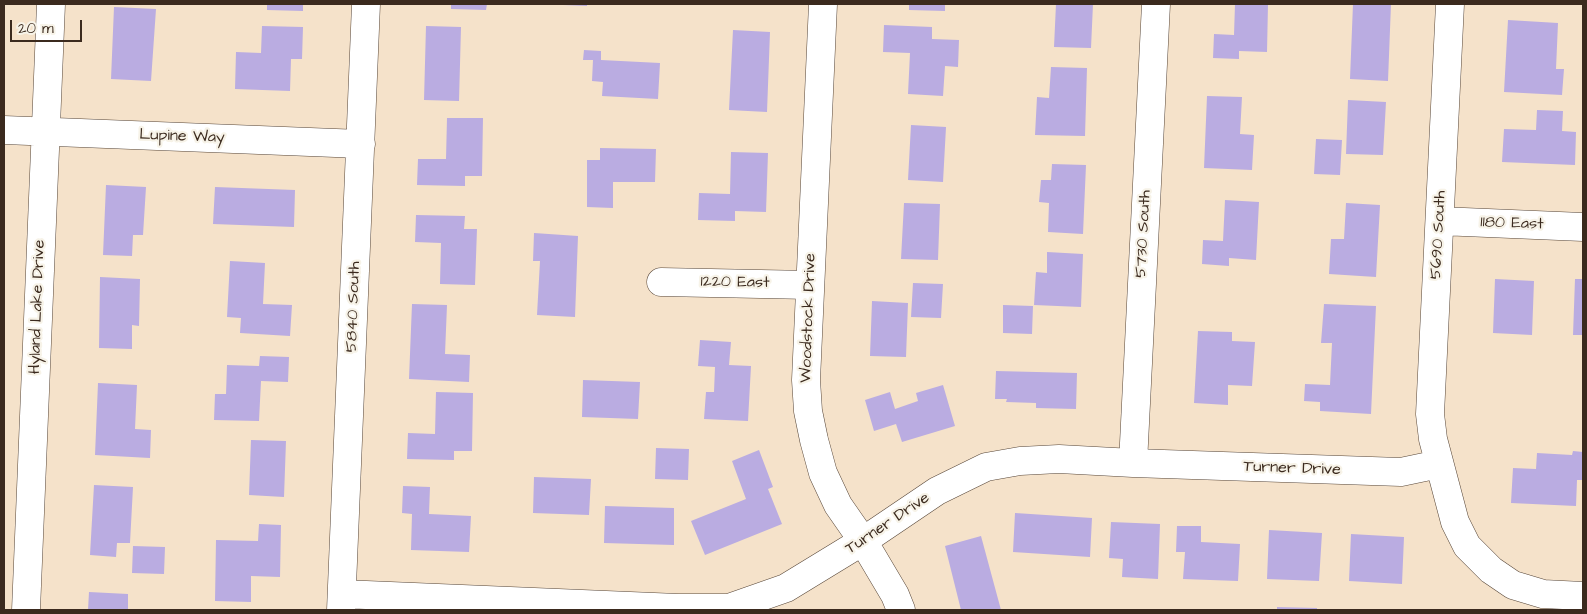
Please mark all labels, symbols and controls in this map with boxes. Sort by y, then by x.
scale bar [12,10,85,42]
text: 20 m [18,18,54,39]
street label: Lupine Way [139,126,225,148]
street label: 5730 South [1132,190,1156,278]
street label: 5690 South [1427,190,1451,280]
street label: 1180 East [1480,213,1544,235]
street label: Hyland Lake Drive [26,239,50,375]
street label: Woodstock Drive [797,253,821,383]
street label: 5840 South [343,261,365,353]
street label: 1220 East [700,273,770,293]
street label: Turner Drive [1243,458,1341,480]
street label: Turner Drive [842,489,934,559]

